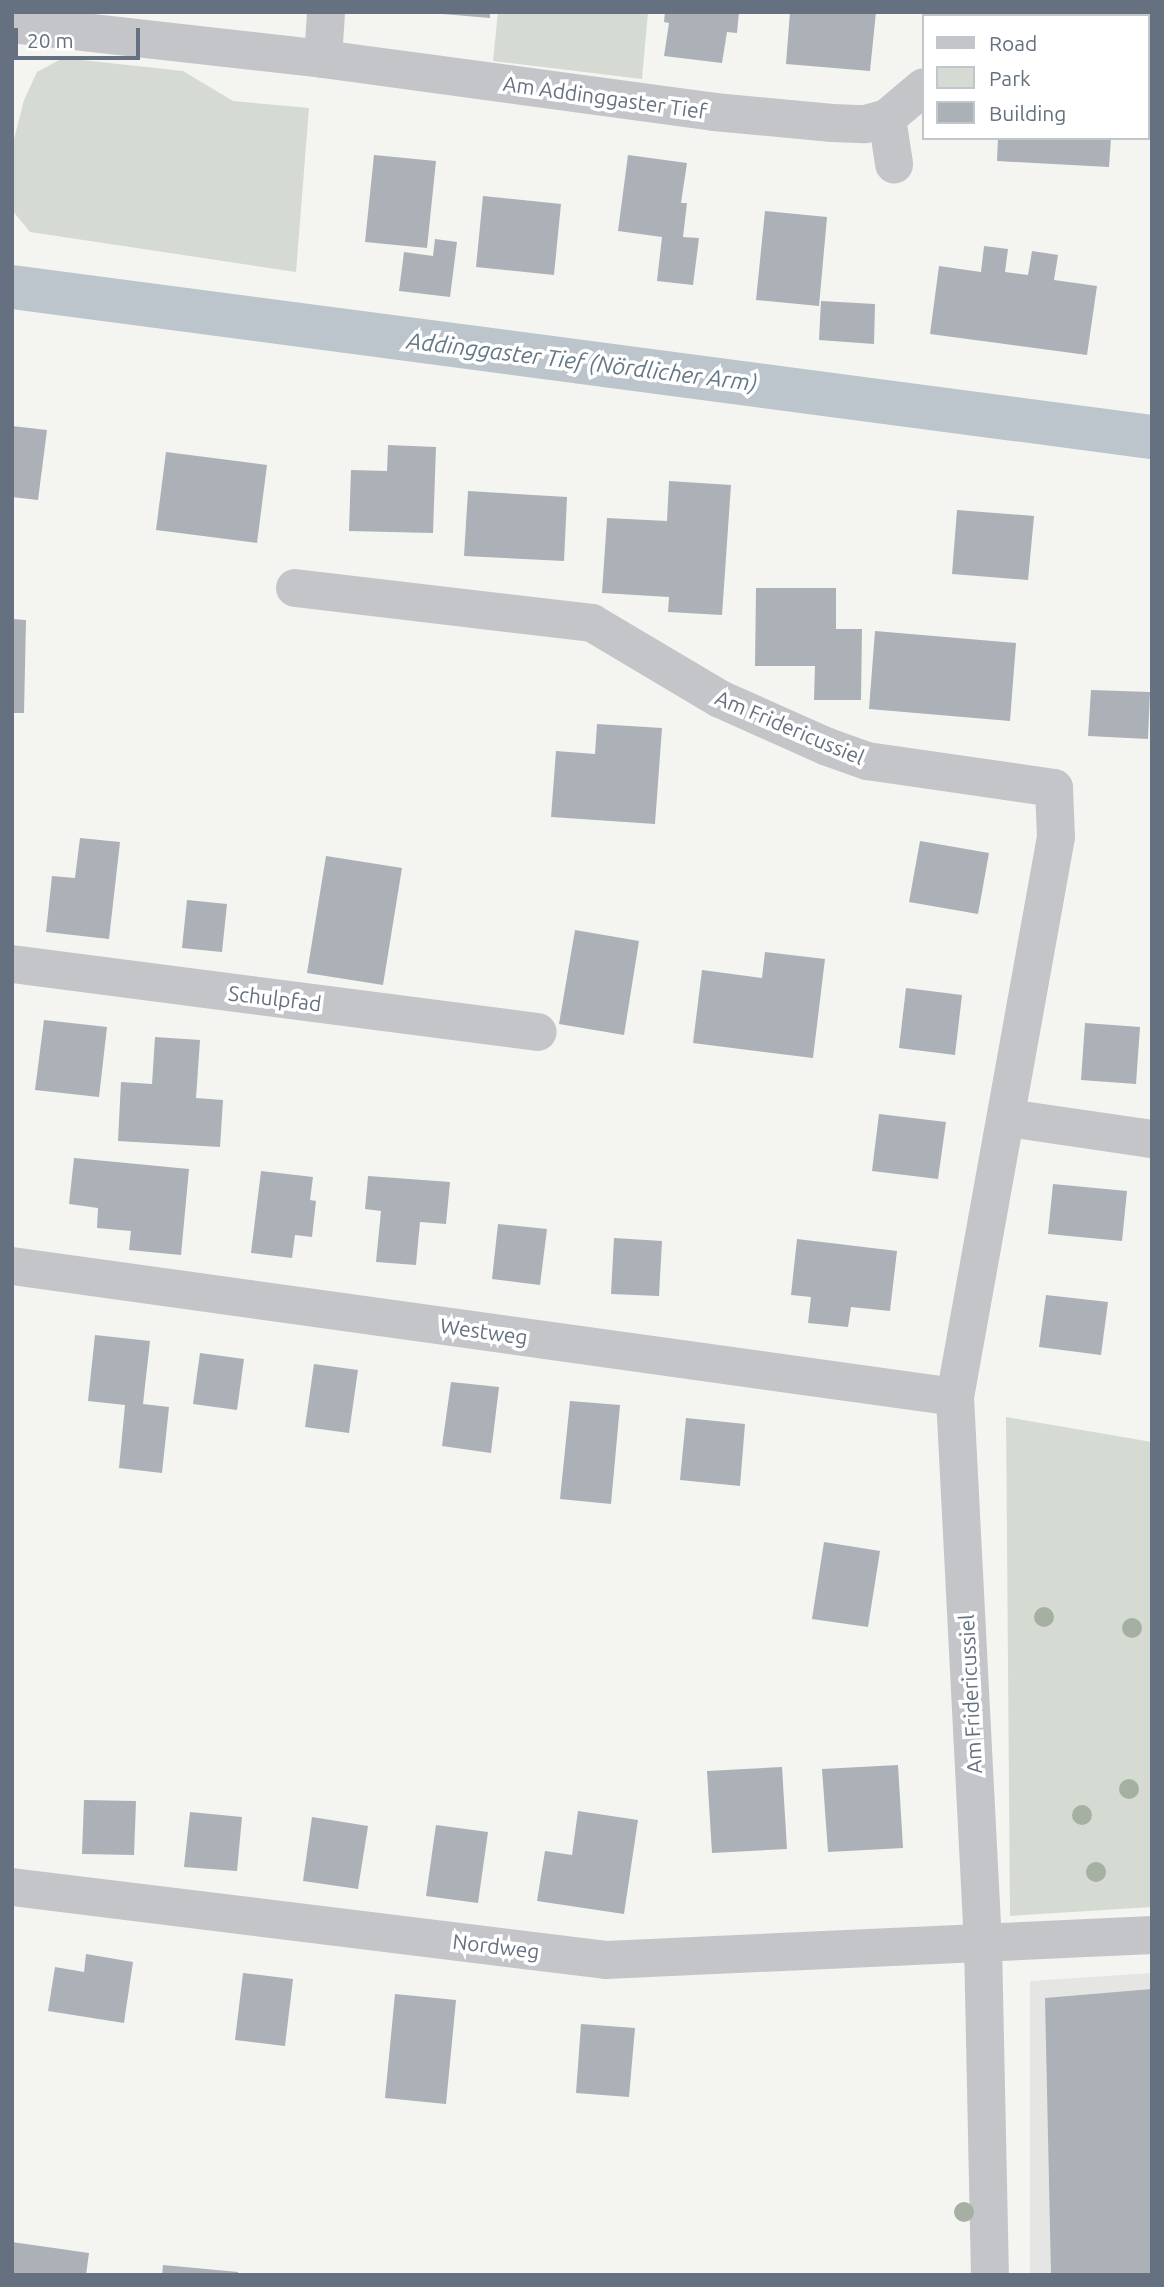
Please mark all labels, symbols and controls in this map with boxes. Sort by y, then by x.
scale bar [18,14,144,58]
legend [922,14,1150,140]
text: 20 m [27,28,74,52]
text: Road [989,31,1037,55]
text: Park [989,66,1031,90]
street label: Am Addinggaster Tief [502,70,708,124]
text: Building [989,101,1066,125]
water label: Addinggaster Tief (Nördlicher Arm) [405,327,759,397]
street label: Am Fridericussiel [712,684,868,770]
street label: Schulpfad [227,980,323,1016]
street label: Westweg [439,1312,529,1350]
street label: Am Fridericussiel [953,1614,987,1774]
street label: Nordweg [451,1928,541,1964]

